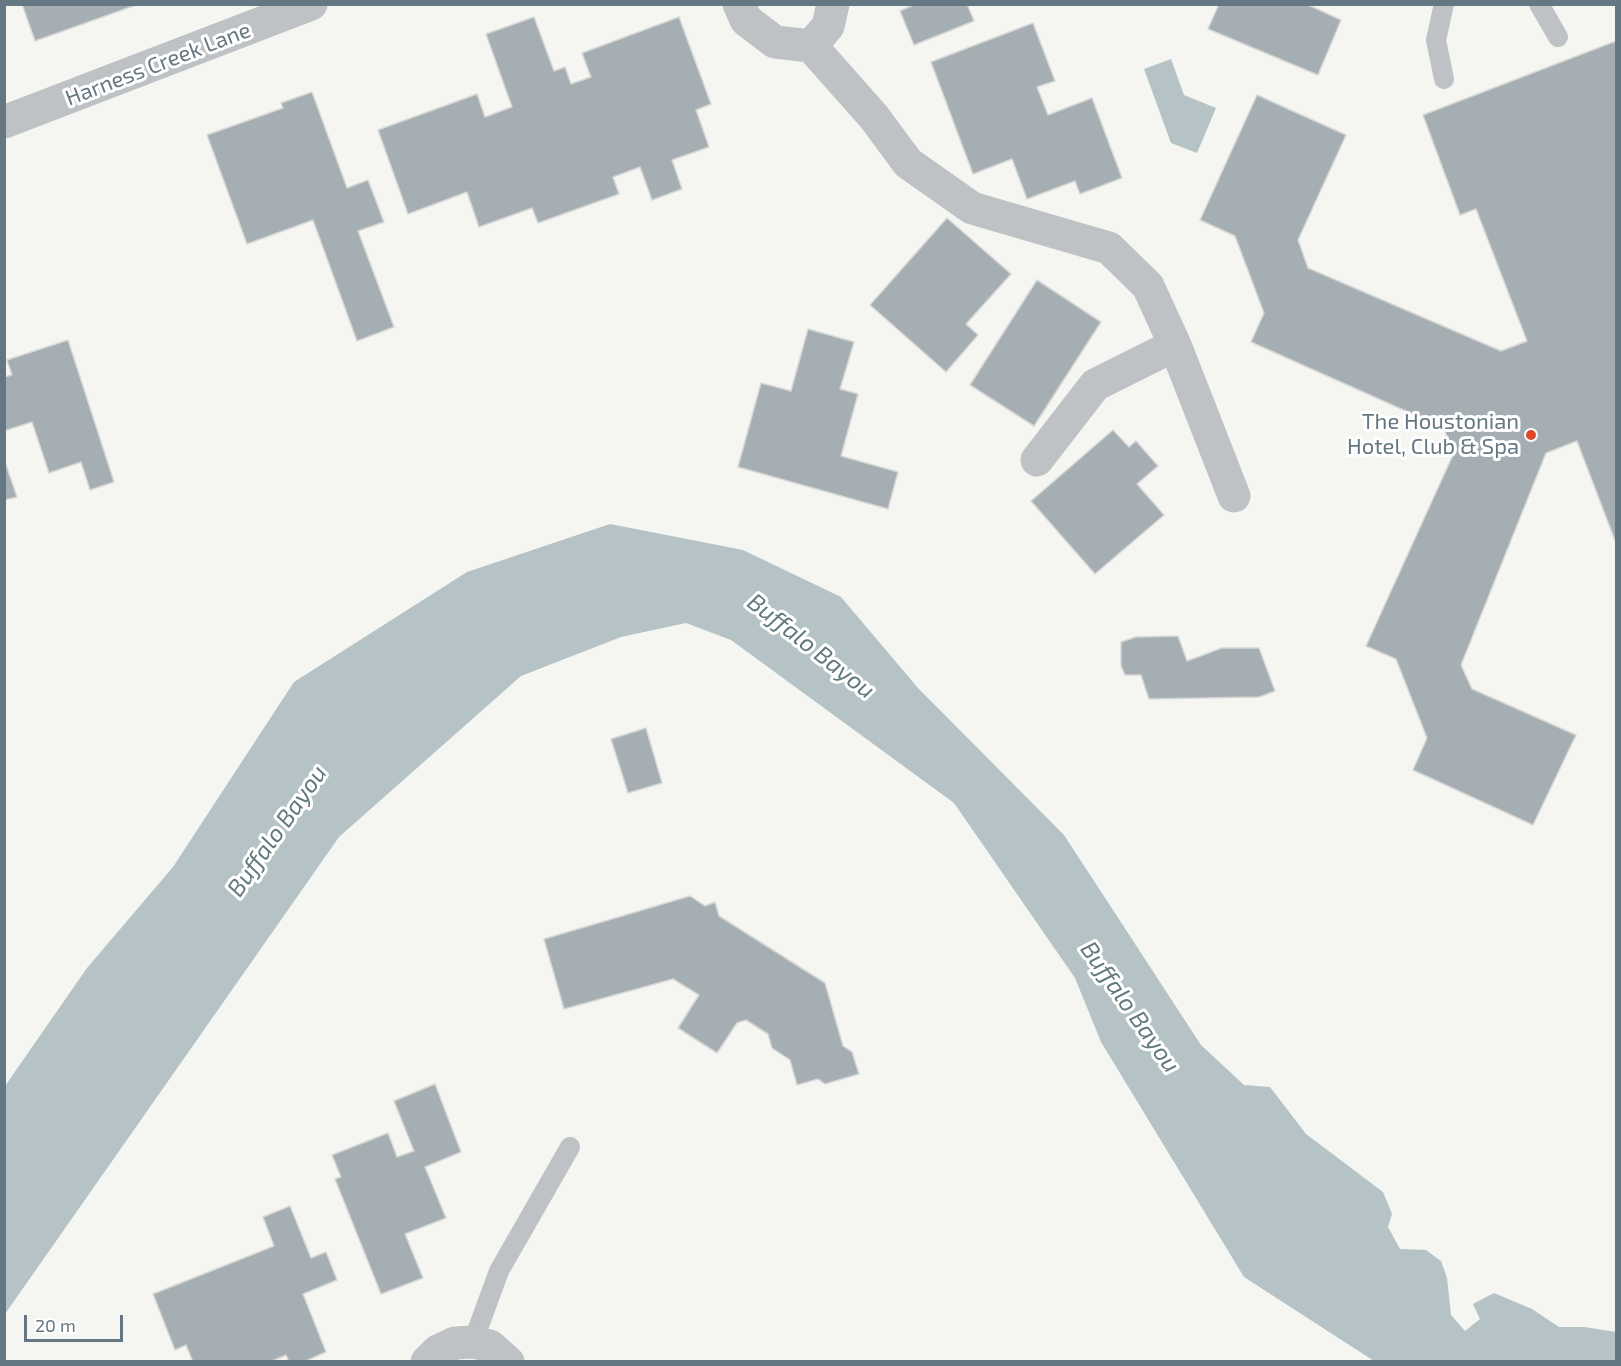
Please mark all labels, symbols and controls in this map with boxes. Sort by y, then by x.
street label: Harness Creek Lane [62,17,254,111]
place label: The Houstonian Hotel, Club & Spa [1347,409,1519,460]
marker: The Houstonian Hotel, Club & Spa [1524,428,1538,442]
water label: Buffalo Bayou [742,587,880,705]
water label: Buffalo Bayou [221,760,333,902]
water label: Buffalo Bayou [1074,936,1186,1078]
scale bar [27,1303,126,1341]
text: 20 m [35,1314,76,1336]

